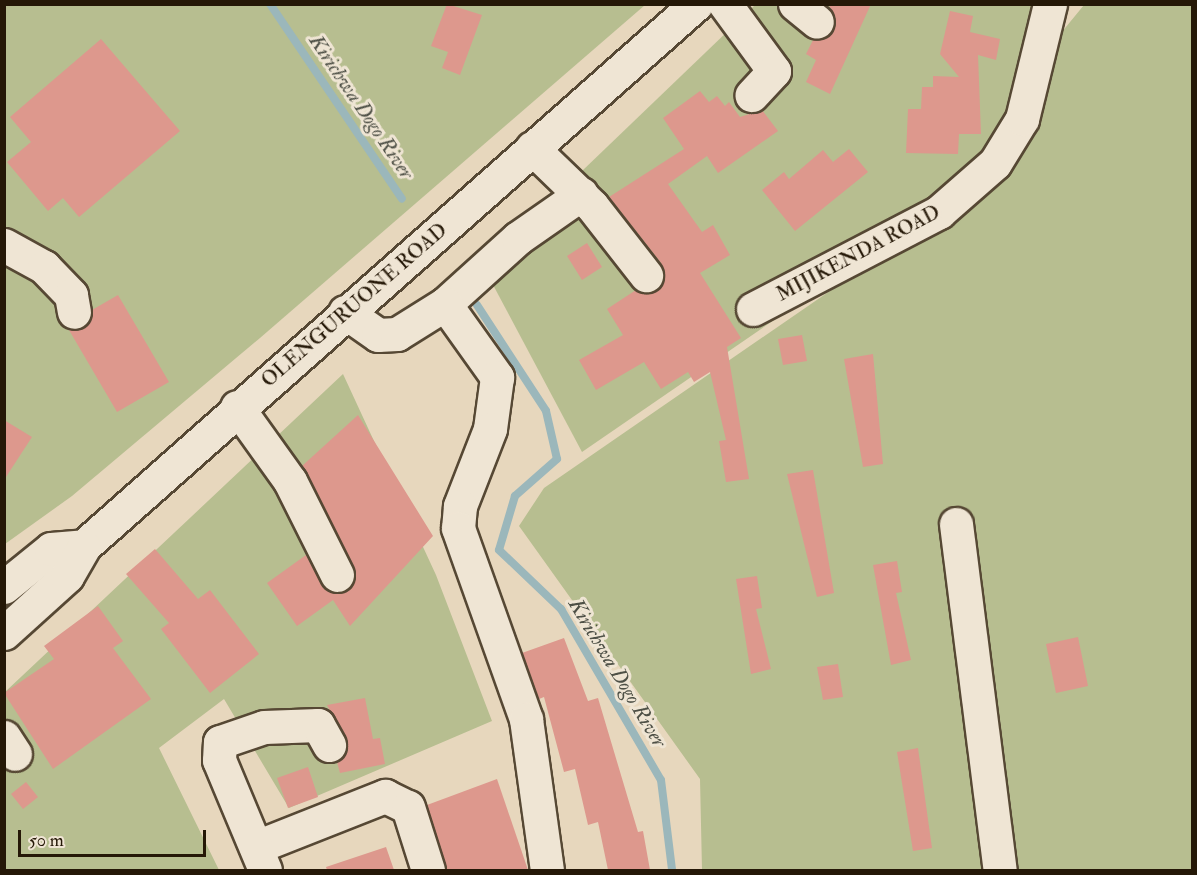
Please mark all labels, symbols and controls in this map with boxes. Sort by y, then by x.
water label: Kirichwa Dogo River [303,30,419,184]
street label: MIJIKENDA ROAD [772,200,944,306]
street label: OLENGURUONE ROAD [256,218,452,392]
water label: Kirichwa Dogo River [563,594,671,752]
scale bar [21,818,208,856]
text: 50 m [29,829,64,852]

